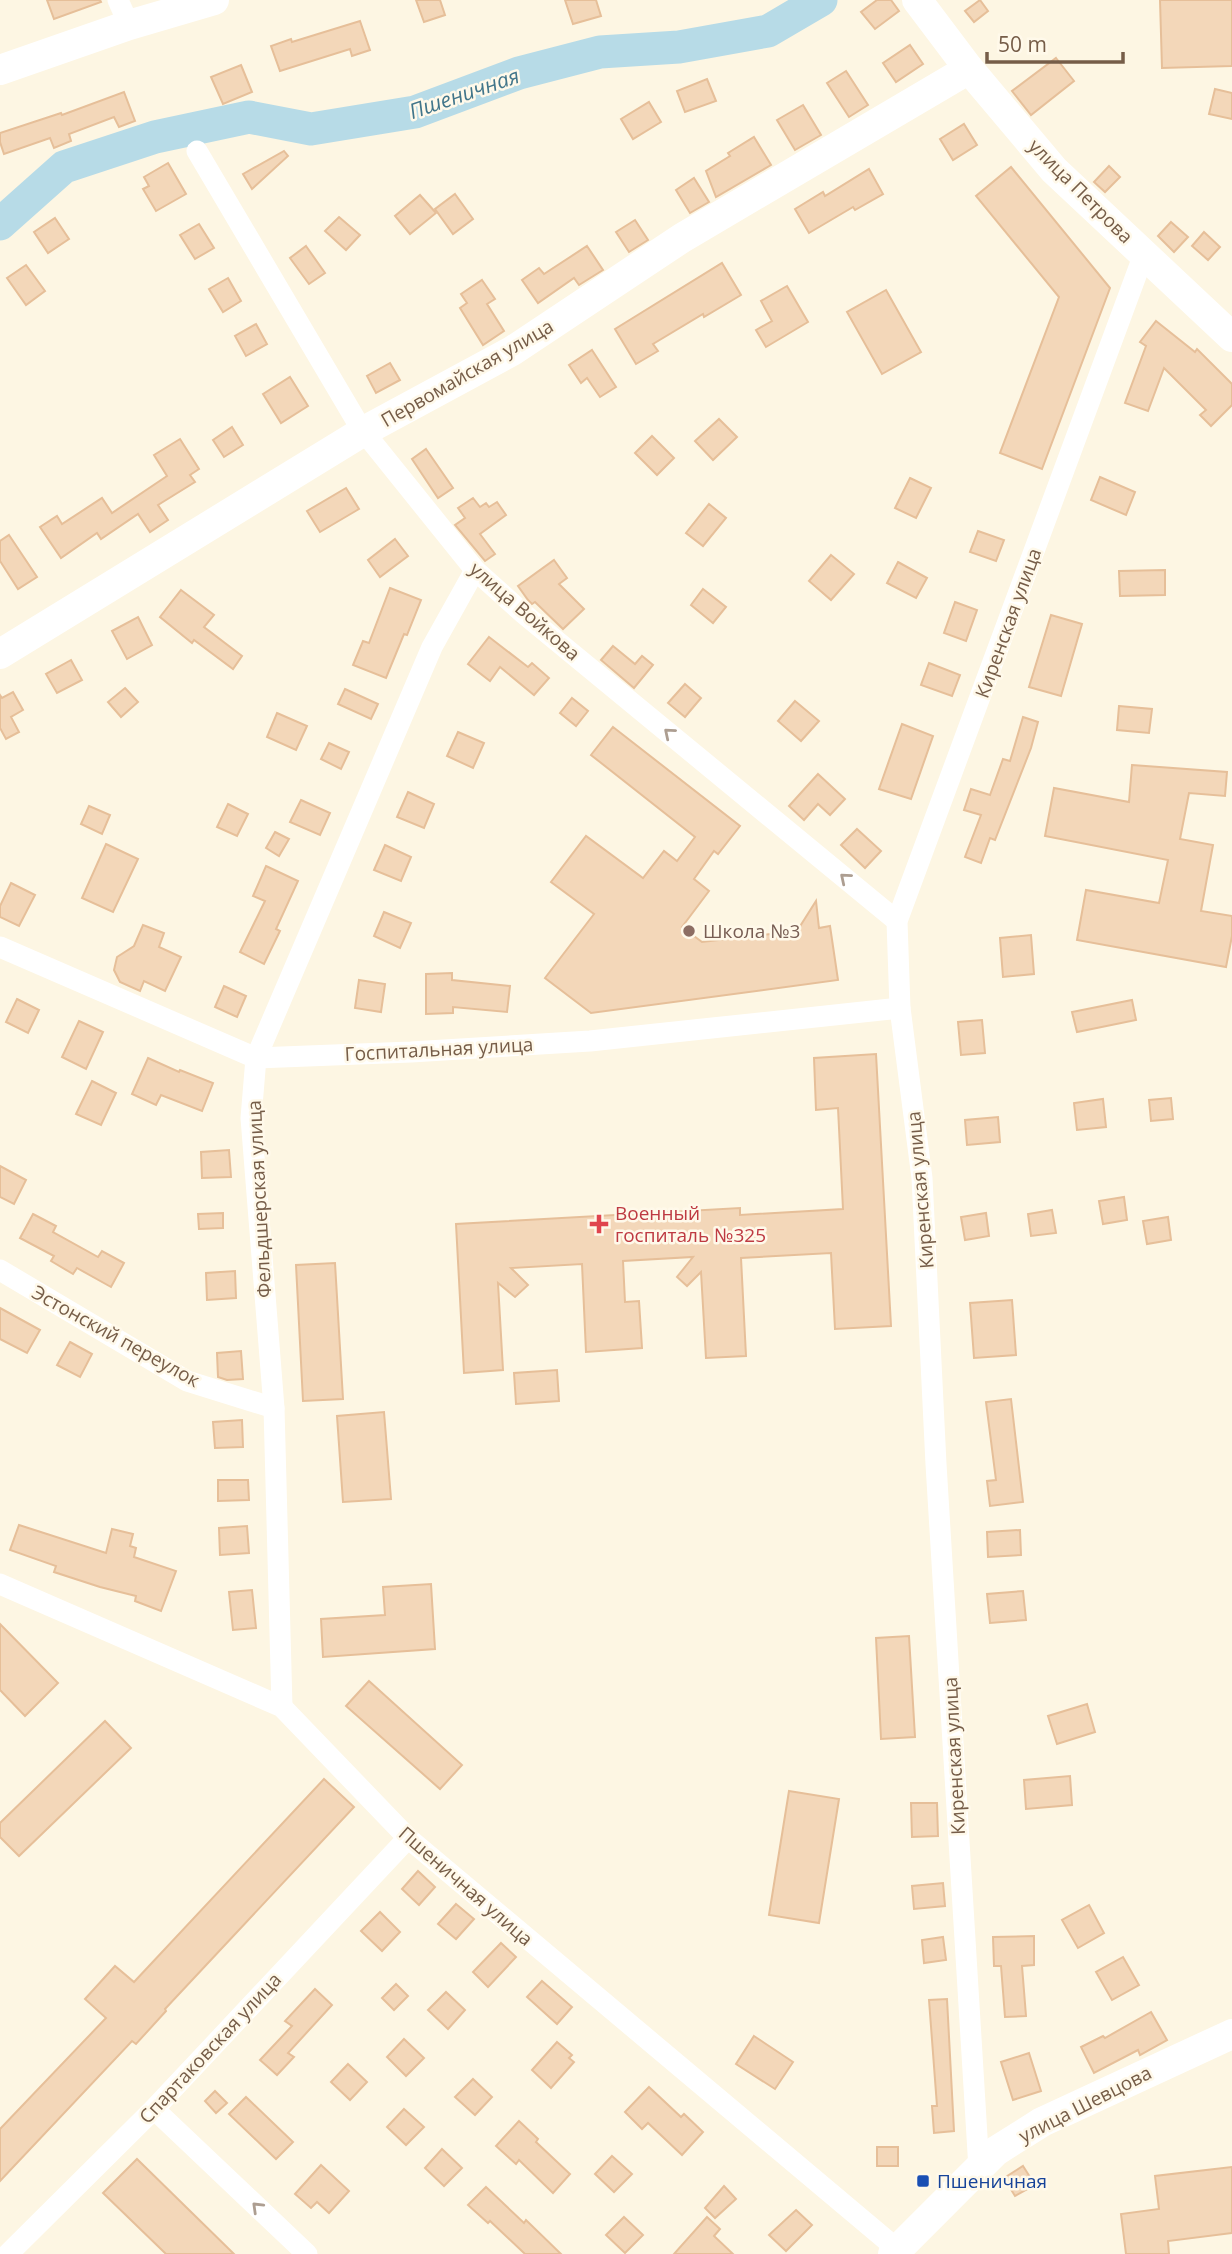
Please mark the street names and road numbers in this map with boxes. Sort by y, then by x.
street label: улица Петрова [1023,133,1139,249]
street label: Первомайская улица [376,313,558,433]
street label: Киренская улица [969,544,1047,702]
street label: улица Войкова [464,556,586,666]
street label: Госпитальная улица [344,1031,534,1067]
street label: Фельдшерская улица [241,1100,277,1298]
street label: Киренская улица [900,1110,940,1270]
street label: Эстонский переулок [28,1279,205,1393]
street label: Киренская улица [937,1677,971,1835]
street label: Пшеничная улица [393,1820,539,1952]
street label: Спартаковская улица [133,1967,287,2129]
street label: улица Шевцова [1014,2059,1156,2149]

